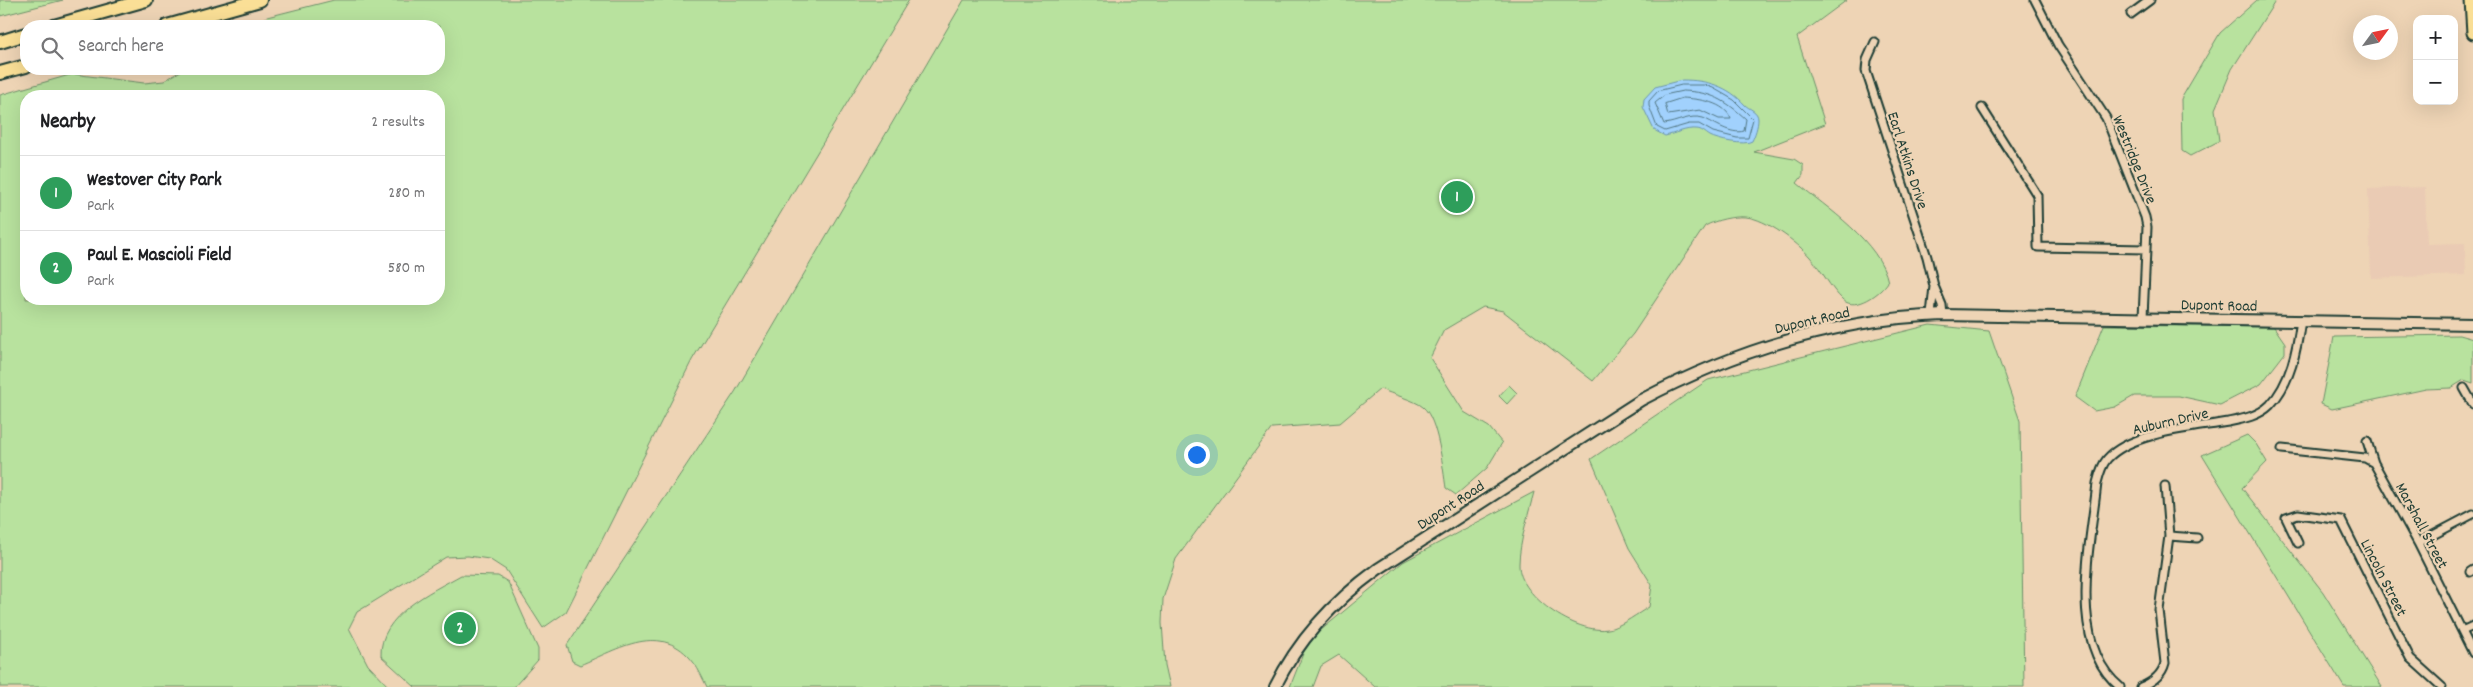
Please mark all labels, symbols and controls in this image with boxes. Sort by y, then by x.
north arrow [2353,15,2398,60]
map controls [2413,15,2458,105]
button: + [2413,15,2458,60]
search box [20,20,445,75]
icon: search [38,34,66,62]
text: Search here [78,34,164,61]
button: − [2413,60,2458,105]
text: Nearby [40,108,95,138]
street label: Earl Atkins Drive [1880,109,1933,212]
text: 2 results [371,111,425,134]
street label: Westridge Drive [2105,112,2162,208]
text: Westover City Park [87,168,222,195]
pin: 1 [1441,178,1473,216]
text: 1 [54,182,58,205]
text: 280 m [388,182,425,205]
text: Park [87,195,114,218]
text: Paul E. Mascioli Field [87,243,231,270]
text: 2 [53,257,60,280]
text: 580 m [388,257,425,280]
text: Park [87,270,114,293]
street label: Dupont Road [2180,294,2257,319]
street label: Dupont Road [1773,302,1852,341]
street label: Auburn Drive [2130,403,2211,442]
your location [1184,442,1210,468]
street label: Dupont Road [1413,476,1490,537]
street label: Marshall Street [2388,479,2453,573]
street label: Lincoln Street [2353,535,2412,621]
pin: 2 [444,609,476,647]

